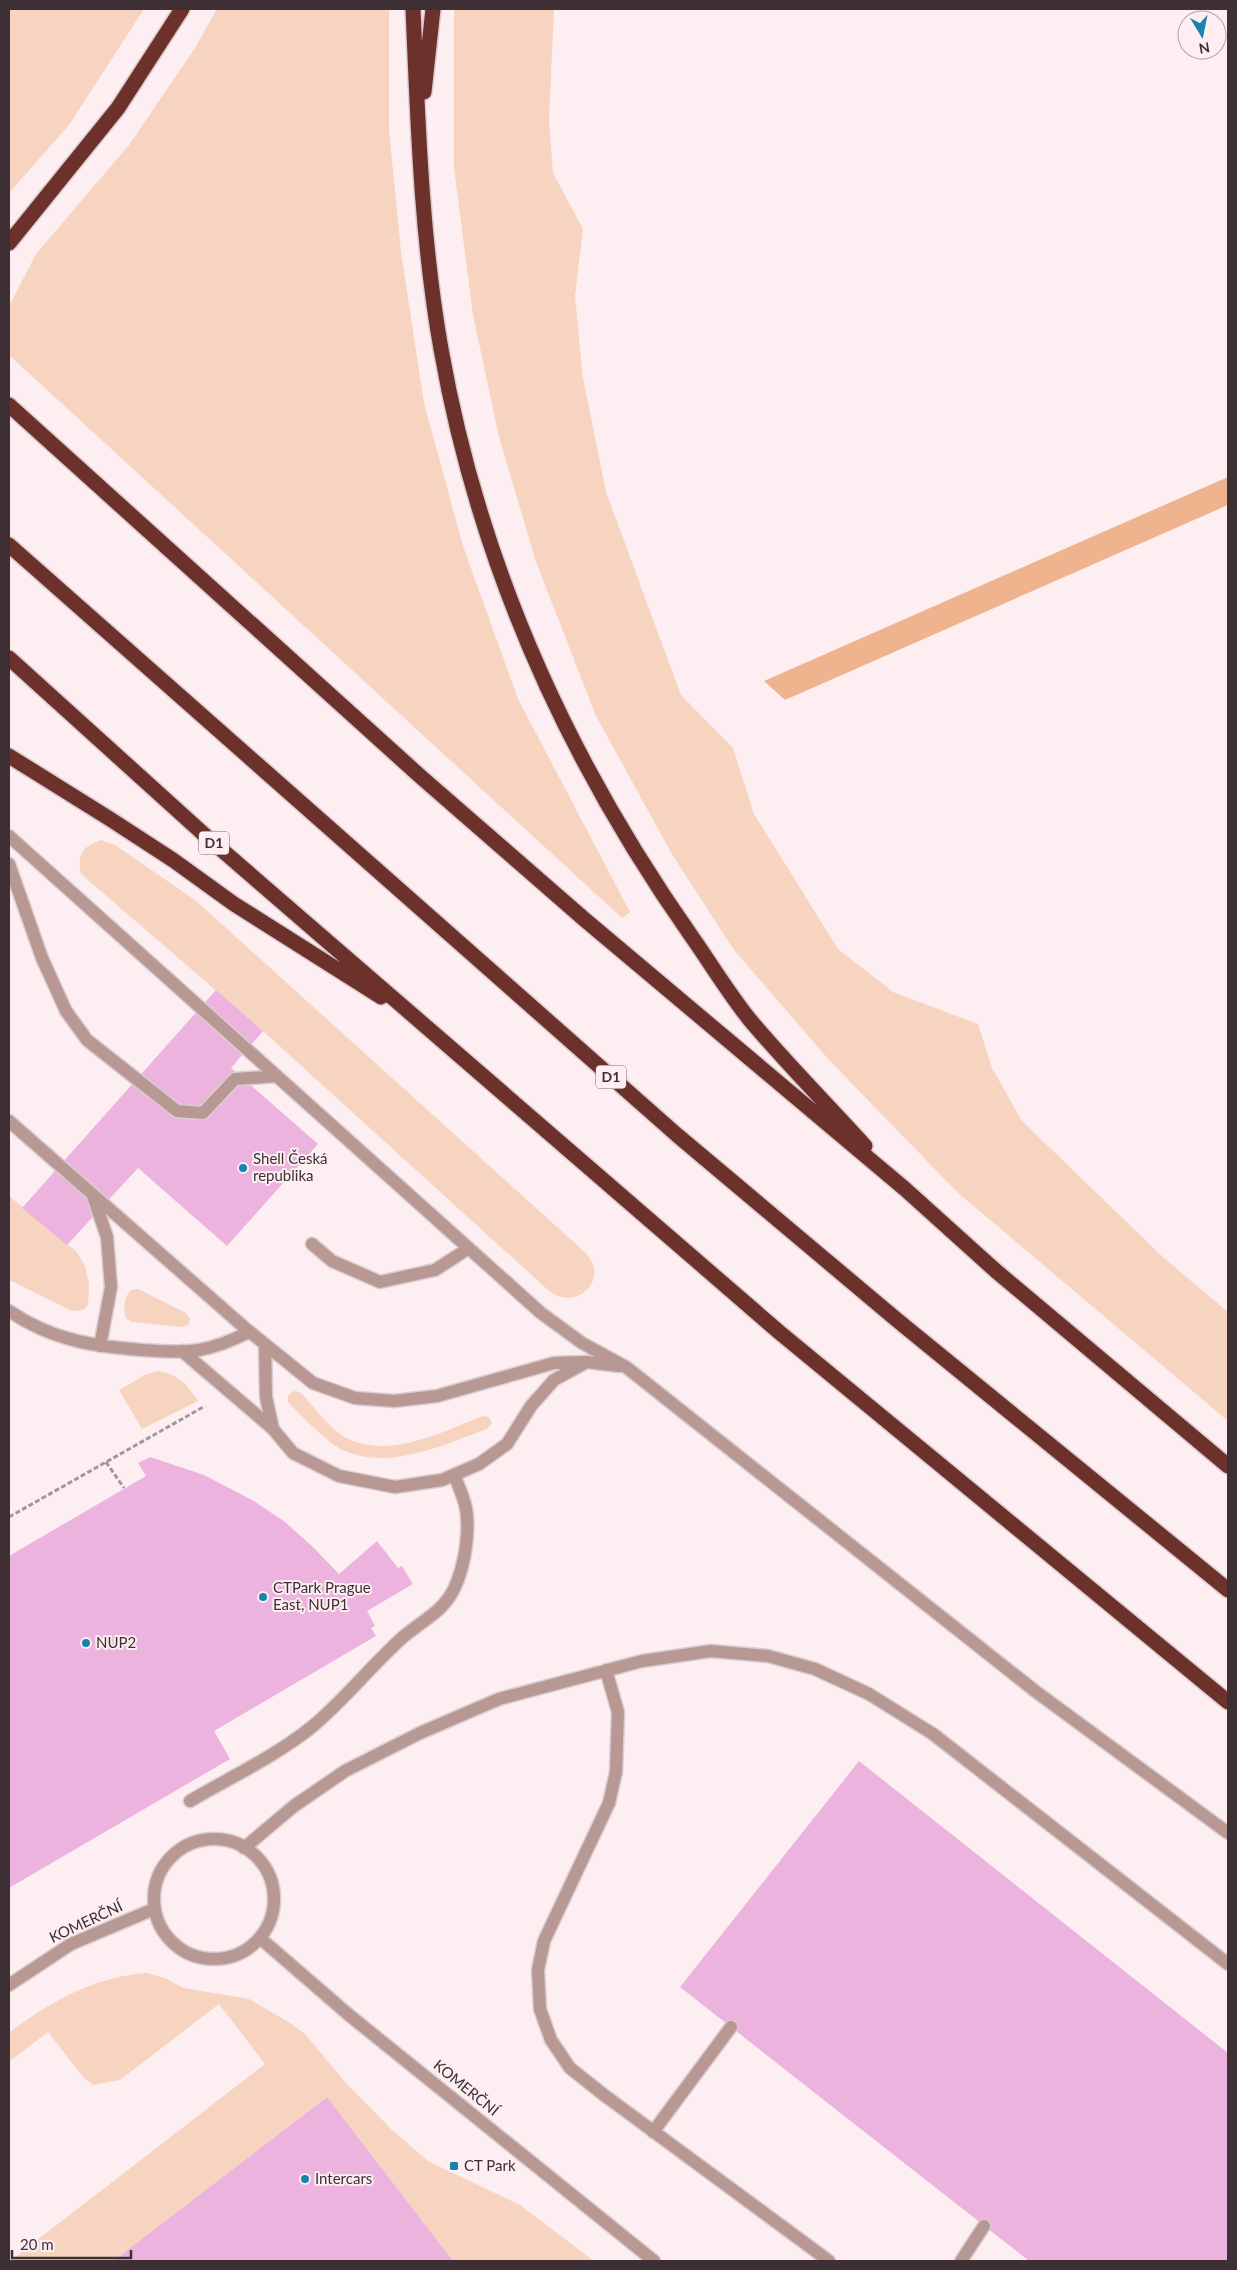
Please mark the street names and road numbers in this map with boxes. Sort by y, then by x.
road number: D1 [199,831,229,854]
road number: D1 [596,1066,626,1088]
street label: KOMERČNÍ [46,1896,126,1946]
street label: KOMERČNÍ [430,2055,504,2120]

